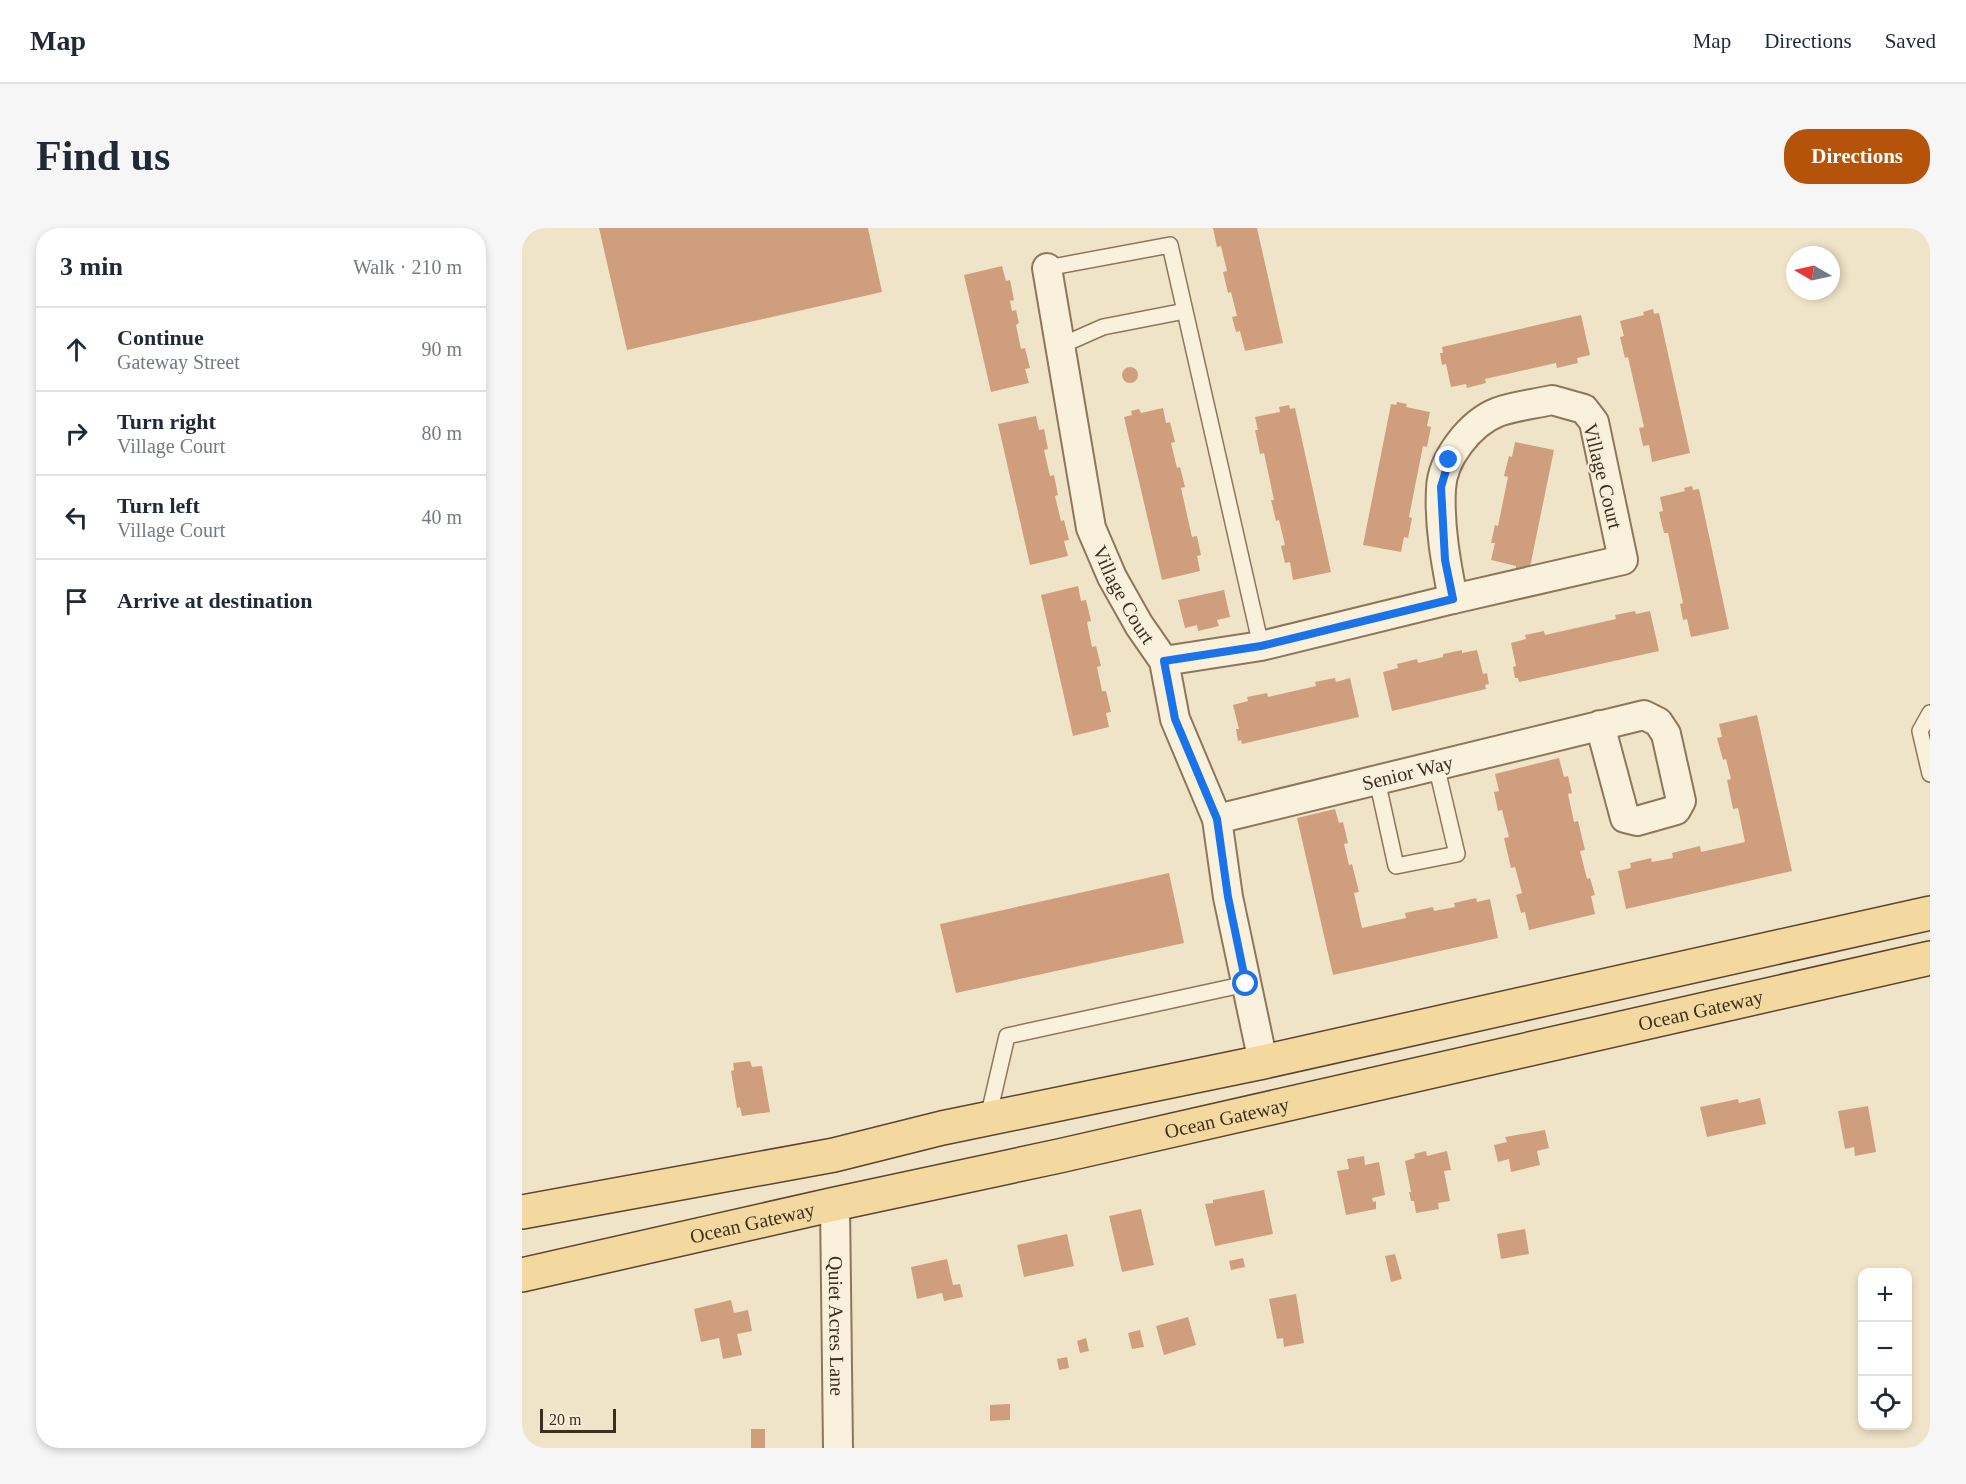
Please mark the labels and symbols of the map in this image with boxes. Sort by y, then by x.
north arrow [1786,246,1840,300]
street label: Village Court [1578,421,1627,532]
route end [1435,446,1461,472]
street label: Village Court [1089,542,1160,648]
street label: Senior Way [1360,751,1455,794]
route start [1232,970,1258,996]
street label: Ocean Gateway [1636,985,1765,1035]
street label: Ocean Gateway [1162,1093,1291,1143]
street label: Ocean Gateway [688,1198,817,1248]
street label: Quiet Acres Lane [825,1256,848,1396]
scale bar [540,1406,616,1434]

